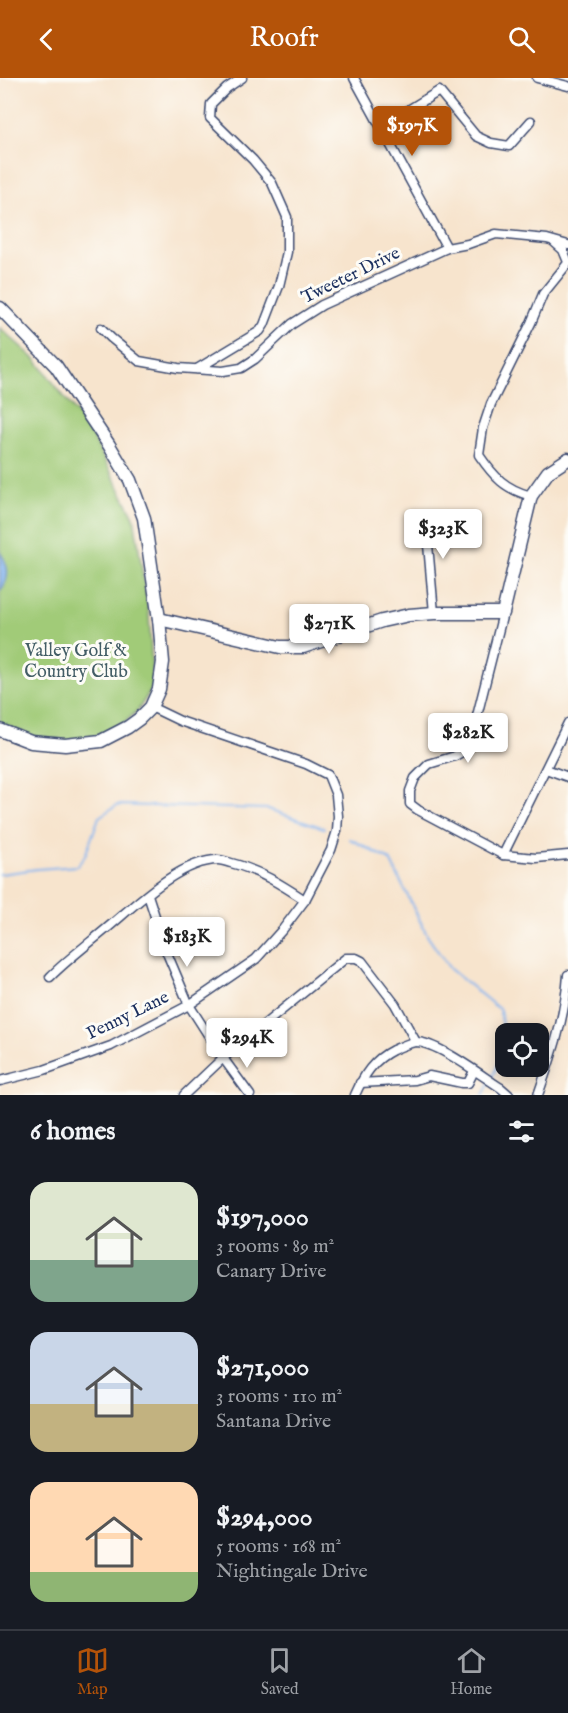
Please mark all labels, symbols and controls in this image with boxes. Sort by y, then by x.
text: Roofr [249,22,319,56]
icon: back [30,23,63,56]
icon: search [505,23,538,56]
pin: $197K [370,106,454,157]
text: $197K [386,113,438,138]
street label: Tweeter Drive [298,242,404,310]
pin: $323K [401,509,485,560]
text: $323K [418,516,468,541]
pin: $271K [287,604,371,655]
text: $271K [303,611,355,636]
park label: Valley Golf & Country Club [24,640,128,684]
pin: $282K [426,713,510,764]
text: $282K [442,720,494,745]
pin: $183K [145,917,229,968]
text: $183K [163,924,211,949]
street label: Penny Lane [83,986,173,1046]
pin: $294K [205,1018,289,1069]
map controls [495,1023,549,1077]
button: locate [495,1023,549,1077]
text: $294K [220,1025,274,1050]
text: 6 homes [30,1115,115,1148]
icon: filters [505,1115,538,1148]
text: $197,000 [216,1201,309,1234]
icon: home [78,1206,150,1278]
text: 3 rooms · 89 m² [216,1234,334,1259]
text: Canary Drive [216,1259,326,1284]
text: $271,000 [216,1351,309,1384]
icon: home [78,1356,150,1428]
text: 3 rooms · 110 m² [216,1384,342,1409]
text: Santana Drive [216,1409,331,1434]
text: $294,000 [216,1501,312,1534]
icon: home [78,1506,150,1578]
text: 5 rooms · 168 m² [216,1534,341,1559]
text: Nightingale Drive [216,1559,368,1584]
tab: Map [76,1644,109,1700]
tab: Saved [261,1644,299,1700]
tab: Home [450,1644,492,1700]

